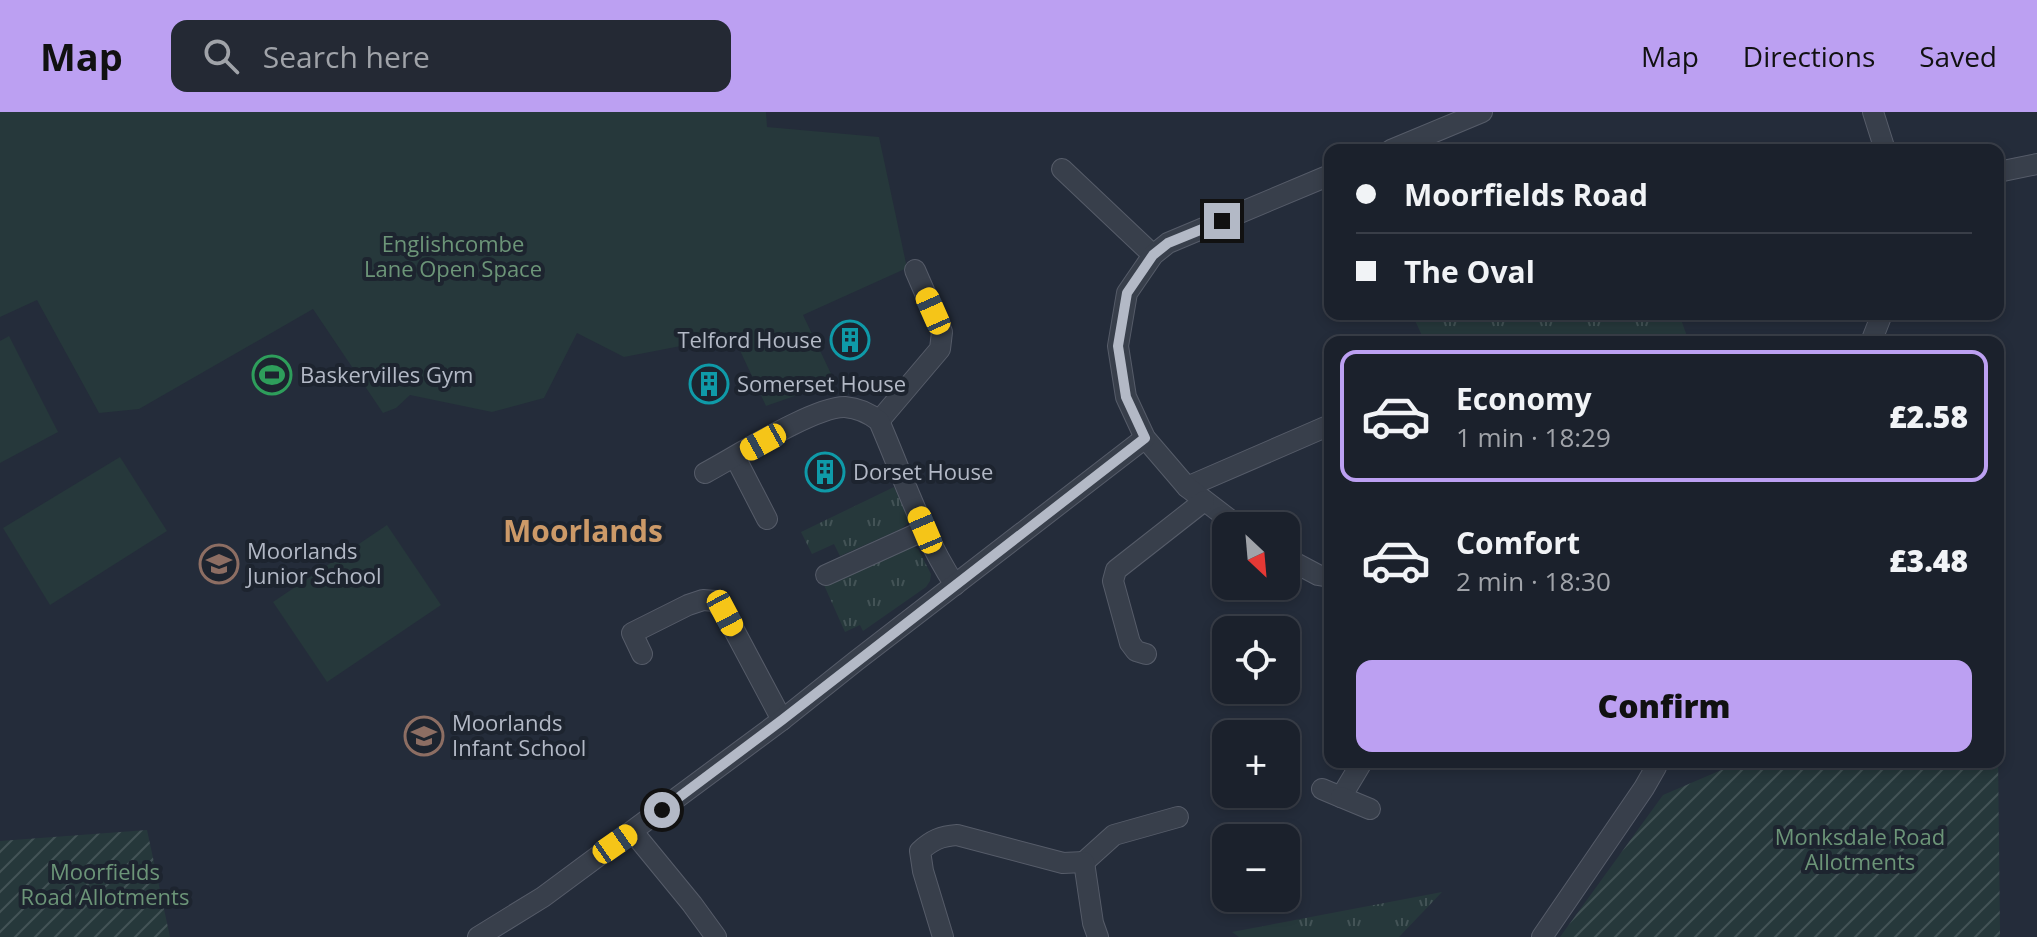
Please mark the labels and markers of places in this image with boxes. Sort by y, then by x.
building icon: Telford House [829,319,871,361]
place label: Telford House [677,324,822,354]
sports icon: Baskervilles Gym [251,354,293,396]
place label: Baskervilles Gym [300,359,473,389]
building icon: Somerset House [688,363,730,405]
place label: Somerset House [737,368,906,398]
building icon: Dorset House [804,451,846,493]
place label: Dorset House [853,456,993,486]
place label: Moorlands Junior School [245,535,382,590]
school or university icon: Moorlands Junior School [198,543,240,585]
place label: Moorlands Infant School [452,707,586,762]
school or university icon: Moorlands Infant School [403,715,445,757]

